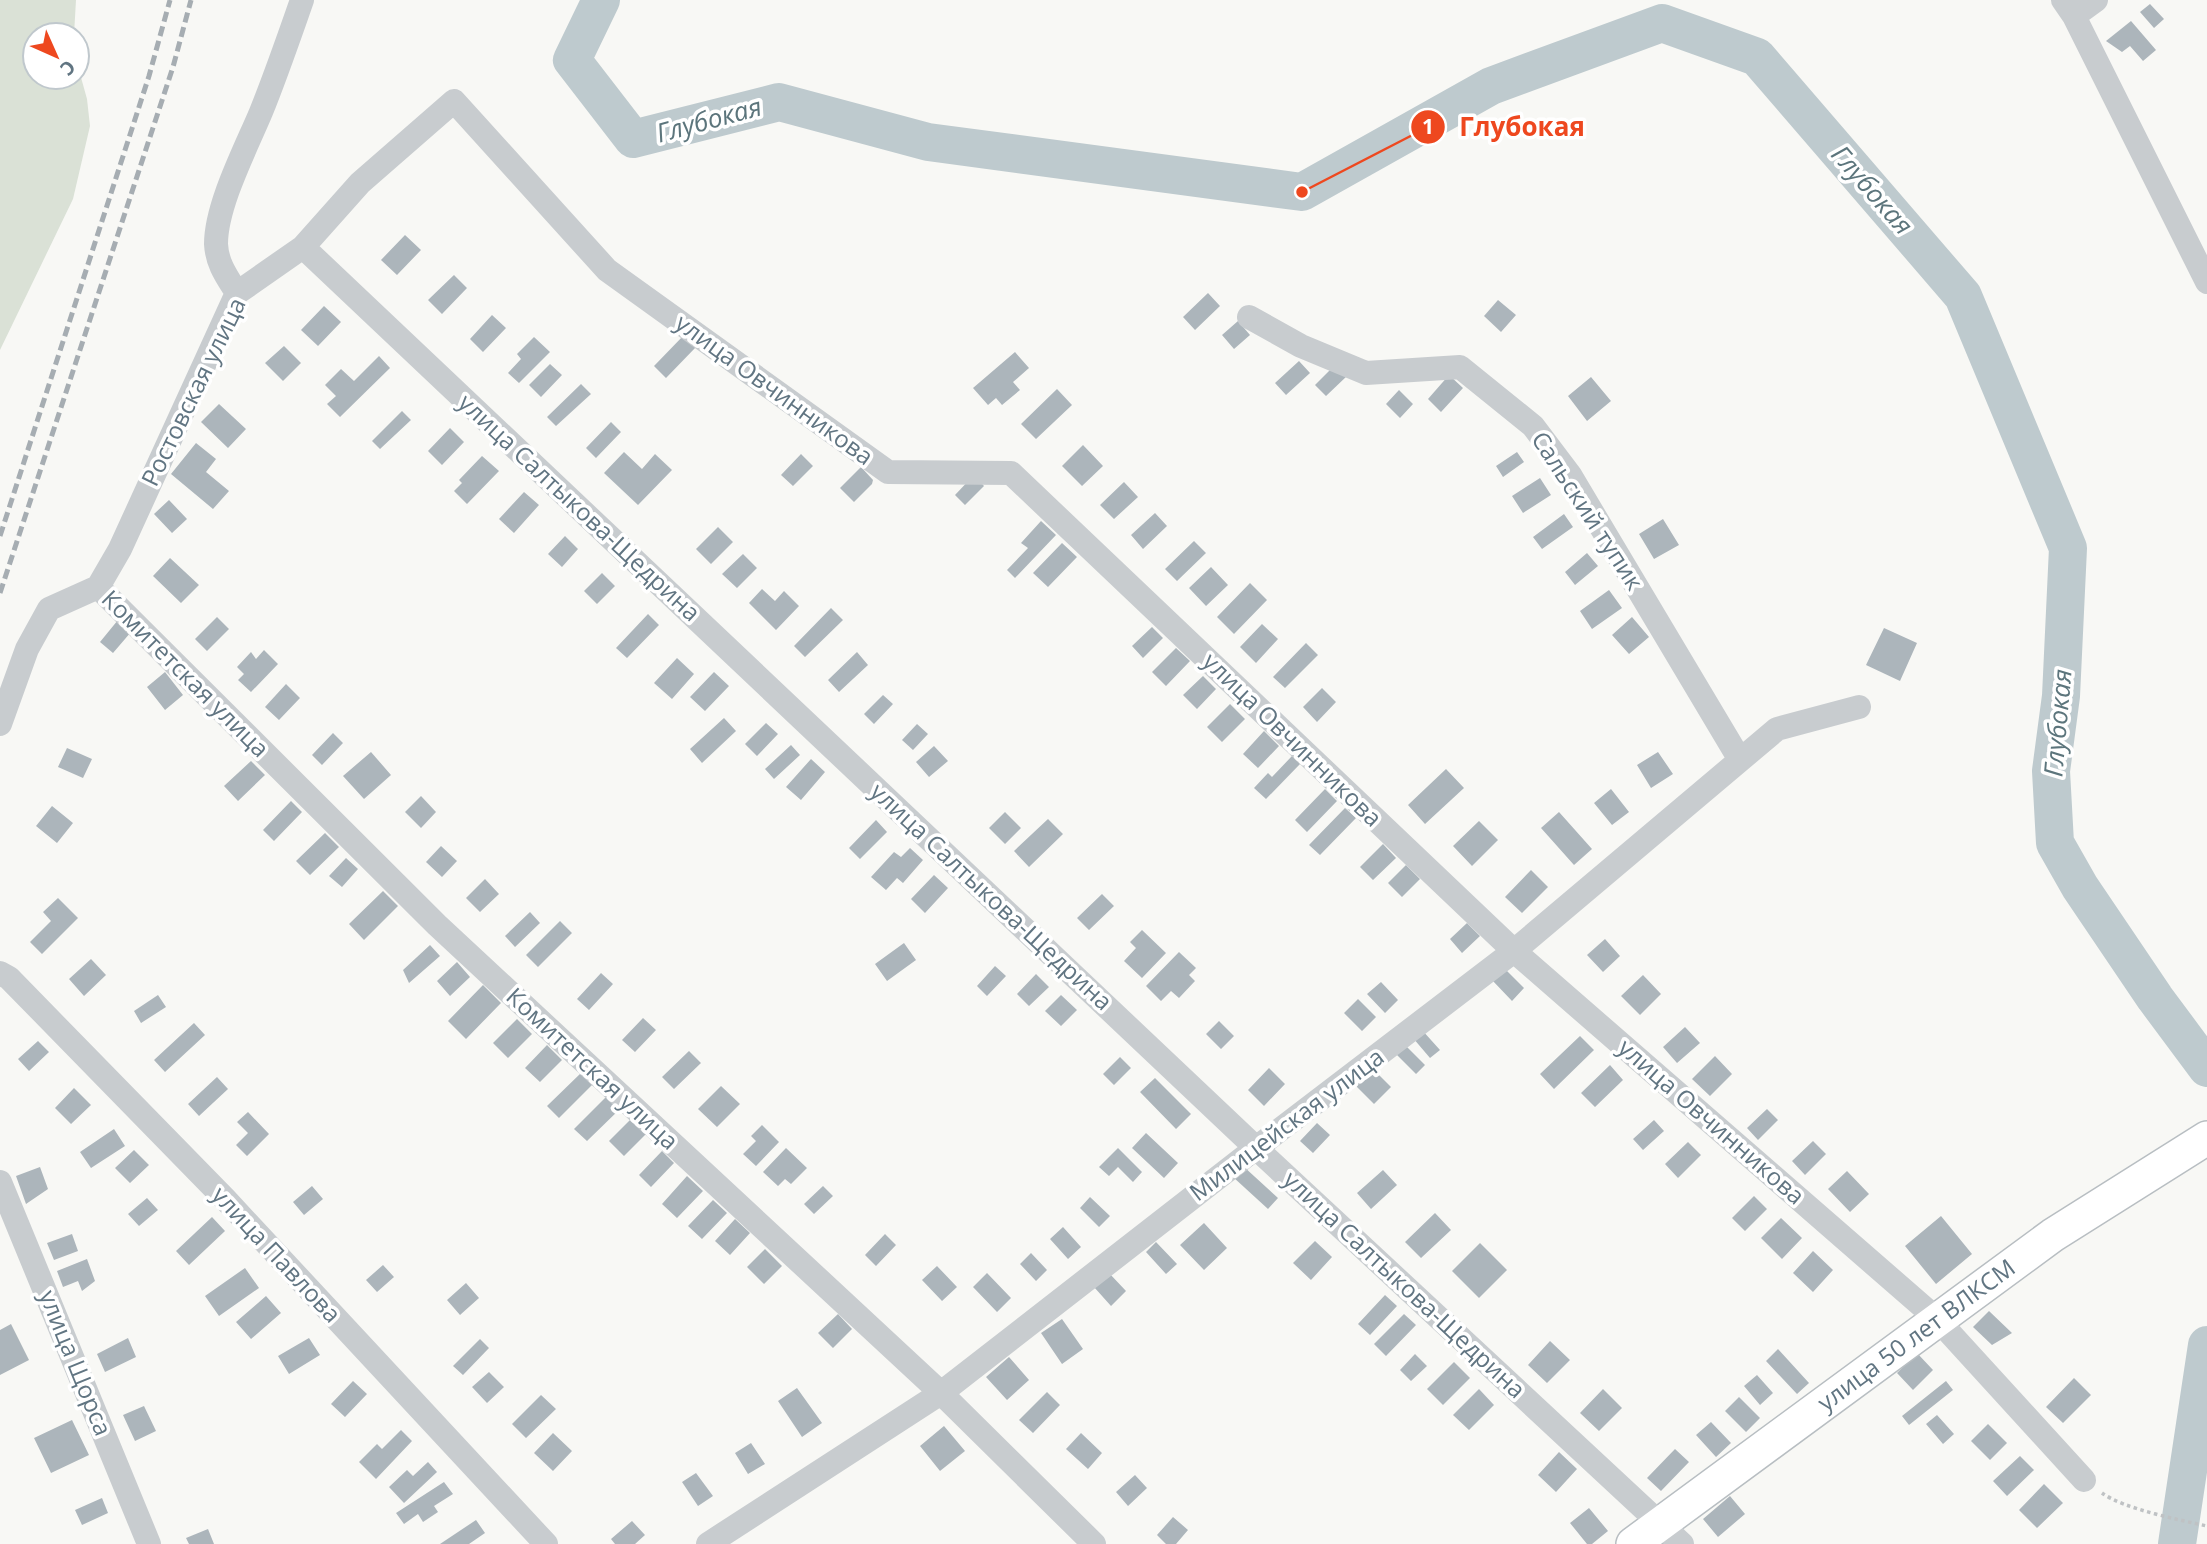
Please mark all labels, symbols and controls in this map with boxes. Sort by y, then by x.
north arrow [21,21,91,91]
text: С [55,55,81,81]
water label: Глубокая [652,88,766,150]
callout: Глубокая [1411,103,1599,150]
text: Глубокая [1459,108,1585,144]
text: 1 [1422,112,1434,140]
water label: Глубокая [1824,137,1922,242]
street label: Ростовская улица [133,292,253,491]
street label: улица Овчинникова [669,306,881,472]
street label: улица Салтыкова-Щедрина [452,386,708,628]
street label: Сальский тупик [1525,425,1652,596]
street label: Комитетская улица [95,582,277,764]
street label: улица Овчинникова [1196,645,1390,833]
water label: Глубокая [2034,668,2080,778]
street label: улица Салтыкова-Щедрина [864,775,1120,1017]
street label: Комитетская улица [500,979,686,1156]
street label: улица Овчинникова [1612,1031,1812,1211]
street label: Милицейская улица [1182,1040,1390,1208]
street label: улица Салтыкова-Щедрина [1277,1163,1533,1405]
street label: улица Павлова [205,1179,349,1329]
street label: улица 50 лет ВЛКСМ [1810,1250,2021,1418]
street label: улица Щорса [32,1285,121,1440]

